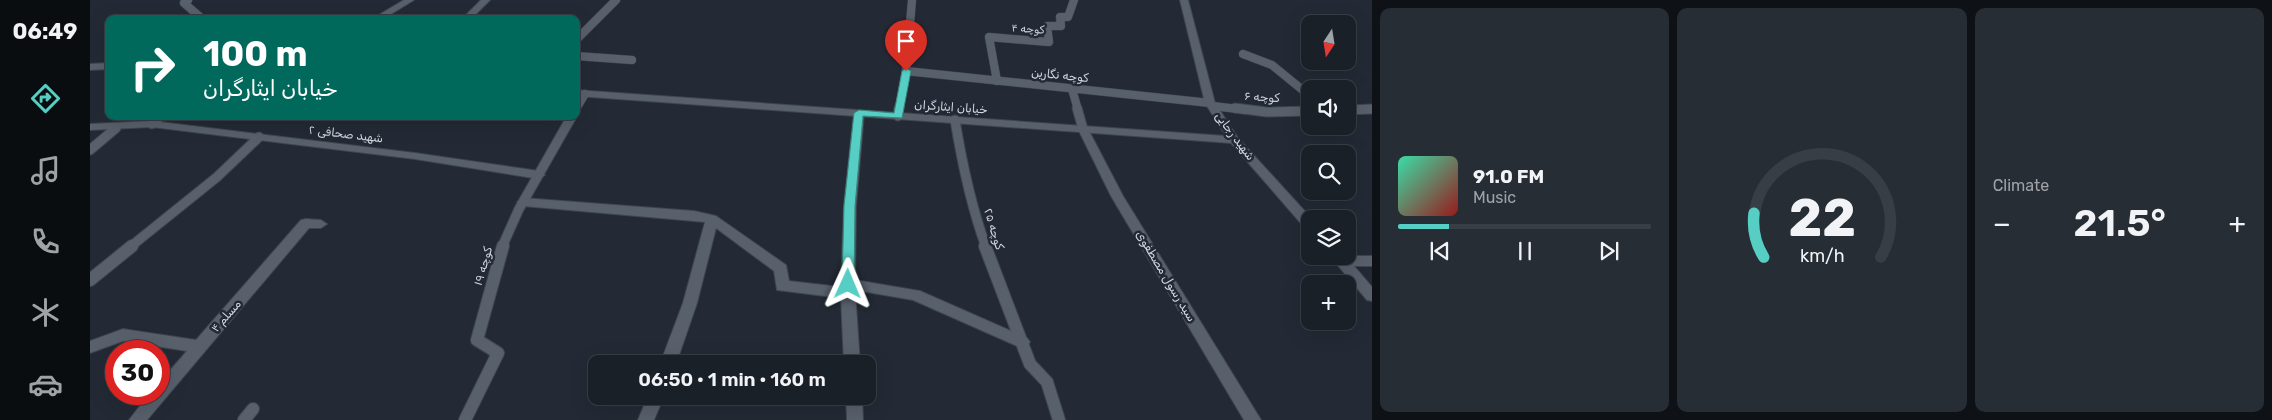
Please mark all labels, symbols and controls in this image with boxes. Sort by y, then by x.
north arrow [1301,15,1356,70]
map controls [1301,15,1356,330]
text: 06:49 [13,18,77,45]
pin [885,20,927,71]
street label: کوچه ۴ [1011,21,1045,38]
icon: arrive [892,27,920,55]
text: 100 m [203,33,308,75]
icon: right [120,35,185,100]
street label: کوچه نگارین [1030,65,1090,86]
text: خیابان ایثارگران [203,75,338,102]
button: sound [1301,80,1356,135]
icon: directions [28,81,63,116]
street label: کوچه ۶ [1244,89,1281,106]
street label: خیابان ایثارگران [914,97,988,118]
street label: شهید رجایی [1212,109,1258,164]
street label: شهید صحافی ۲ [308,122,384,147]
button: search [1301,145,1356,200]
icon: music [28,153,63,188]
text: 91.0 FM [1473,165,1544,188]
text: Climate [1993,176,2049,195]
text: 22 [1788,187,1856,249]
text: Music [1473,188,1516,207]
text: 21.5° [2074,200,2166,246]
street label: کوچه ۲۵ [980,207,1007,252]
text: − [1993,207,2011,240]
text: + [2229,207,2246,240]
button: layers [1301,210,1356,265]
icon: phone [28,224,63,259]
street label: سید رسول مصطفوی [1132,228,1199,325]
icon: previous [1426,237,1454,265]
icon: pause [1511,237,1539,265]
icon: next [1595,237,1623,265]
street label: کوچه ۱۹ [471,244,496,287]
text: km/h [1800,245,1844,266]
position arrow [821,257,873,309]
button: + [1301,275,1356,330]
icon: climate [28,295,63,330]
street label: مسلم ۴ [208,297,245,336]
speed limit sign: 30 [105,340,170,405]
icon: car [28,367,63,402]
text: 06:50 · 1 min · 160 m [638,368,826,391]

